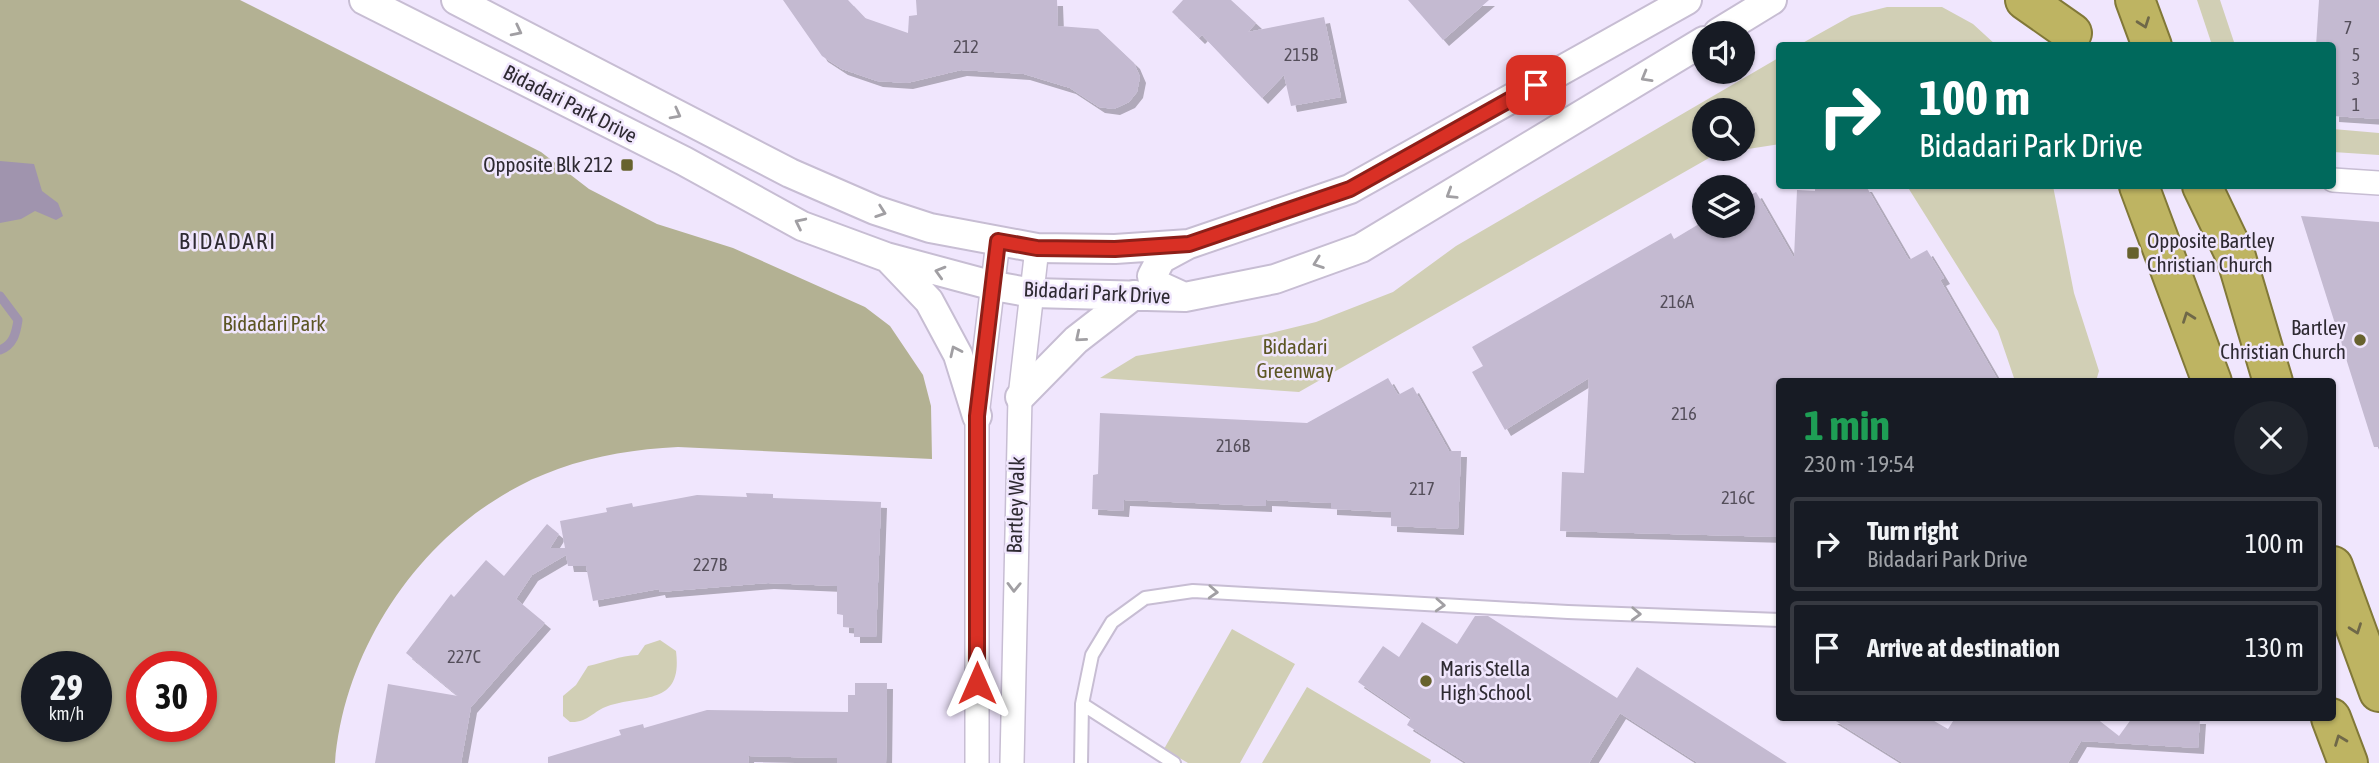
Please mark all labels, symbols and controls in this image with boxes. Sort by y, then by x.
one-way arrow [2135,16,2149,28]
house number: 7 [2344,17,2352,38]
map controls [1692,21,1755,238]
button: sound [1692,21,1755,84]
one-way arrow [510,23,522,36]
house number: 212 [953,36,979,57]
house number: 215B [1284,44,1318,65]
house number: 5 [2352,44,2360,65]
pin [1506,55,1566,115]
street label: Bidadari Park Drive [500,59,641,147]
icon: arrive [1517,66,1555,104]
house number: 3 [2352,68,2360,89]
one-way arrow [1641,69,1654,82]
text: 100 m [1919,69,2030,125]
icon: right [1804,70,1895,161]
house number: 1 [2352,94,2360,115]
button: search [1692,98,1755,161]
one-way arrow [669,105,681,119]
text: Bidadari Park Drive [1919,127,2143,164]
place label: Opposite Blk 212 [483,152,613,176]
marker: Opposite Blk 212 [619,157,635,173]
button: layers [1692,175,1755,238]
one-way arrow [1446,185,1459,198]
one-way arrow [874,204,886,218]
one-way arrow [795,218,807,232]
district label: BIDADARI [179,228,277,254]
place label: Opposite Bartley Christian Church [2147,228,2275,276]
marker: Opposite Bartley Christian Church [2125,245,2141,261]
one-way arrow [1313,255,1325,269]
one-way arrow [934,266,946,281]
street label: Bidadari Park Drive [1023,276,1171,308]
house number: 216A [1660,291,1694,312]
park label: Bidadari Park [222,311,326,335]
one-way arrow [2182,312,2196,324]
place label: Bartley Christian Church [2220,315,2346,363]
one-way arrow [1076,329,1089,341]
marker: Bartley Christian Church [2352,332,2368,348]
park label: Bidadari Greenway [1256,334,1334,382]
one-way arrow [949,346,963,358]
text: 1 min [1804,401,1890,449]
button: close [2234,401,2308,475]
house number: 216 [1671,403,1697,424]
house number: 216B [1216,435,1250,456]
text: 230 m · 19:54 [1804,451,1915,477]
street label: Bartley Walk [1001,456,1029,554]
house number: 217 [1409,478,1435,499]
house number: 216C [1721,487,1755,508]
text: Turn right [1867,516,1958,546]
icon: right [1808,525,1846,563]
text: 100 m [2245,529,2304,559]
text: Bidadari Park Drive [1867,546,2028,572]
house number: 227B [693,554,727,575]
one-way arrow [1006,583,1022,593]
one-way arrow [1208,584,1219,599]
one-way arrow [1435,597,1446,612]
one-way arrow [1631,607,1642,622]
one-way arrow [2348,623,2362,635]
icon: arrive [1808,629,1846,667]
text: Arrive at destination [1867,633,2060,663]
text: 130 m [2245,633,2304,663]
house number: 227C [447,646,481,667]
position arrow [940,646,1014,720]
speed limit sign: 30 [126,651,217,742]
place label: Maris Stella High School [1440,656,1532,704]
text: 29 [50,667,83,707]
marker: Maris Stella High School [1418,673,1434,689]
text: km/h [49,703,84,724]
one-way arrow [2334,735,2348,747]

